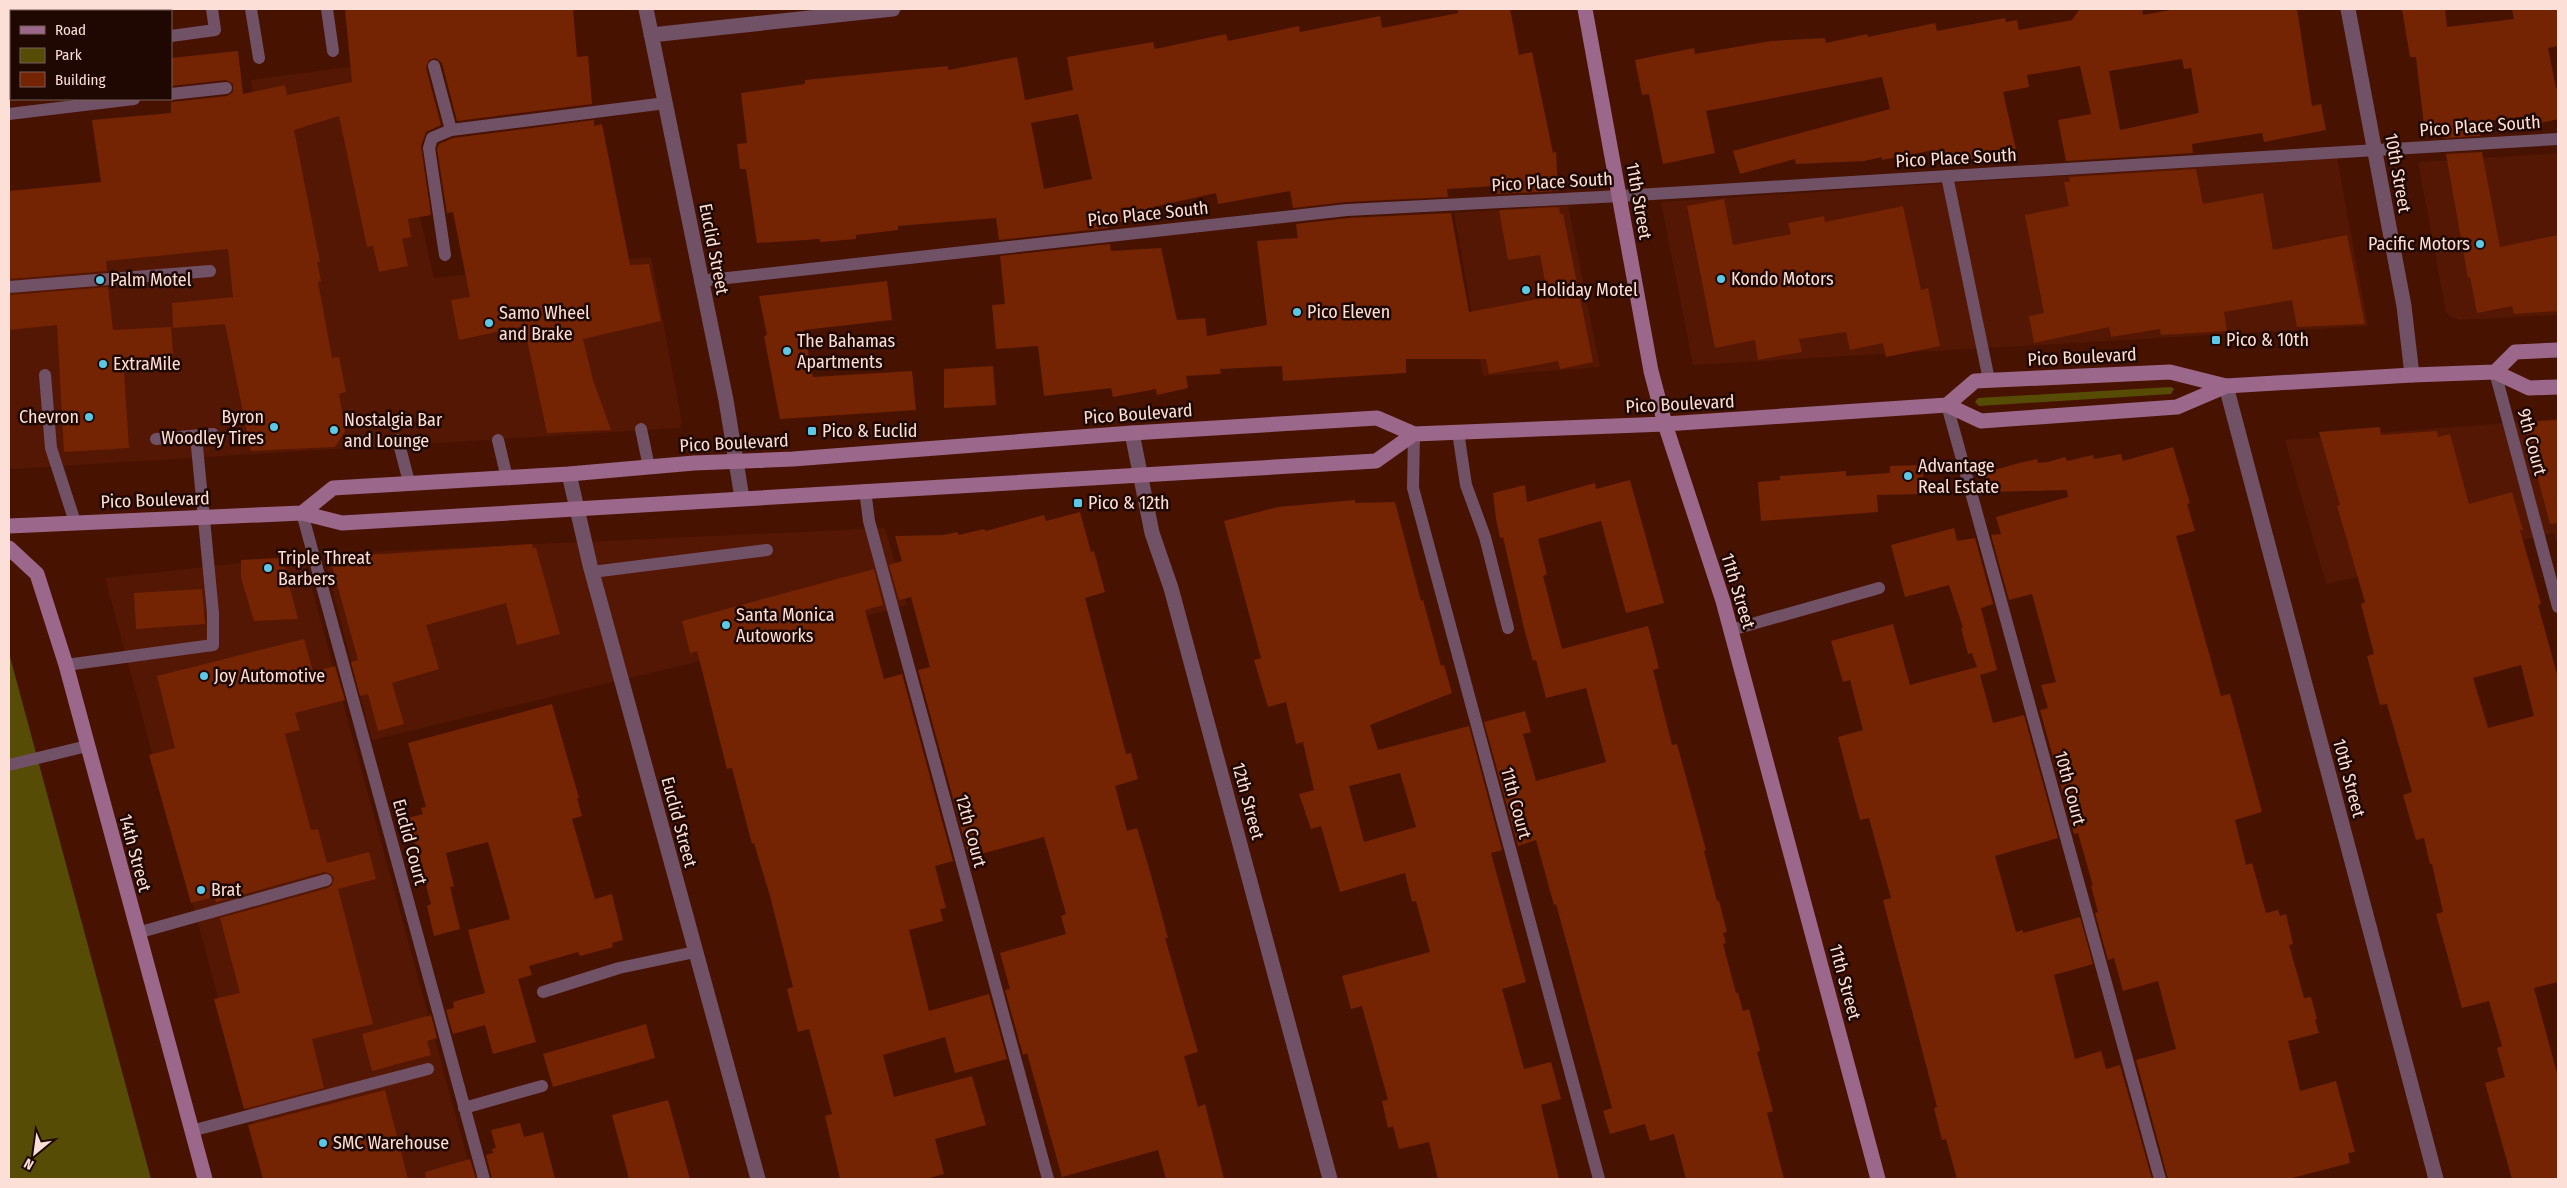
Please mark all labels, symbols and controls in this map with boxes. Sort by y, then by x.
legend [10,10,172,100]
text: Road [55,21,86,39]
text: Park [55,46,82,64]
text: Building [55,71,106,89]
street label: Pico Place South [2419,111,2541,141]
street label: 10th Street [2380,132,2416,215]
street label: Pico Place South [1895,144,2017,172]
street label: 11th Street [1621,161,1657,241]
street label: Pico Place South [1491,168,1613,196]
street label: Pico Place South [1086,197,1210,231]
street label: Euclid Street [694,201,734,297]
place label: Pacific Motors [2368,233,2470,255]
marker: Pacific Motors [2474,238,2486,250]
place label: Kondo Motors [1731,268,1834,290]
place label: Palm Motel [110,269,192,291]
marker: Kondo Motors [1715,273,1727,285]
marker: Palm Motel [94,274,106,286]
place label: Holiday Motel [1536,279,1638,301]
marker: Holiday Motel [1520,284,1532,296]
place label: Pico Eleven [1307,301,1390,323]
place label: Samo Wheel and Brake [499,302,590,345]
marker: Pico Eleven [1291,306,1303,318]
marker: Samo Wheel and Brake [483,317,495,329]
place label: Pico & 10th [2226,329,2309,351]
place label: The Bahamas Apartments [797,330,895,373]
marker: Pico & 10th [2210,334,2222,346]
street label: Pico Boulevard [2027,343,2137,371]
marker: The Bahamas Apartments [781,345,793,357]
place label: ExtraMile [113,353,181,375]
marker: ExtraMile [97,358,109,370]
street label: Pico Boulevard [1625,390,1735,418]
street label: Pico Boulevard [1083,399,1193,429]
place label: Chevron [19,406,79,428]
place label: Byron Woodley Tires [161,406,264,449]
street label: 9th Court [2513,406,2551,478]
place label: Nostalgia Bar and Lounge [344,409,443,452]
marker: Chevron [83,411,95,423]
place label: Pico & Euclid [822,420,917,442]
marker: Byron Woodley Tires [268,421,280,433]
marker: Nostalgia Bar and Lounge [328,424,340,436]
marker: Pico & Euclid [806,425,818,437]
street label: Pico Boulevard [679,429,789,457]
place label: Advantage Real Estate [1918,455,1999,498]
marker: Advantage Real Estate [1902,470,1914,482]
street label: Pico Boulevard [100,487,210,513]
place label: Pico & 12th [1088,492,1170,514]
marker: Pico & 12th [1072,497,1084,509]
place label: Triple Threat Barbers [278,547,371,590]
street label: 11th Street [1716,551,1760,631]
marker: Triple Threat Barbers [262,562,274,574]
place label: Santa Monica Autoworks [736,604,835,647]
marker: Santa Monica Autoworks [720,619,732,631]
place label: Joy Automotive [214,665,325,687]
marker: Joy Automotive [198,670,210,682]
street label: 10th Street [2328,736,2370,820]
street label: 10th Court [2050,749,2090,828]
street label: 12th Street [1227,760,1269,842]
street label: 11th Court [1496,765,1536,841]
street label: Euclid Street [656,774,702,870]
street label: 12th Court [951,792,991,870]
street label: Euclid Court [388,797,432,888]
street label: 14th Street [114,812,156,894]
place label: Brat [211,879,241,901]
marker: Brat [195,884,207,896]
street label: 11th Street [1824,942,1866,1022]
north arrow [10,1128,60,1178]
place label: SMC Warehouse [333,1132,449,1154]
marker: SMC Warehouse [317,1137,329,1149]
text: N [21,1154,37,1173]

